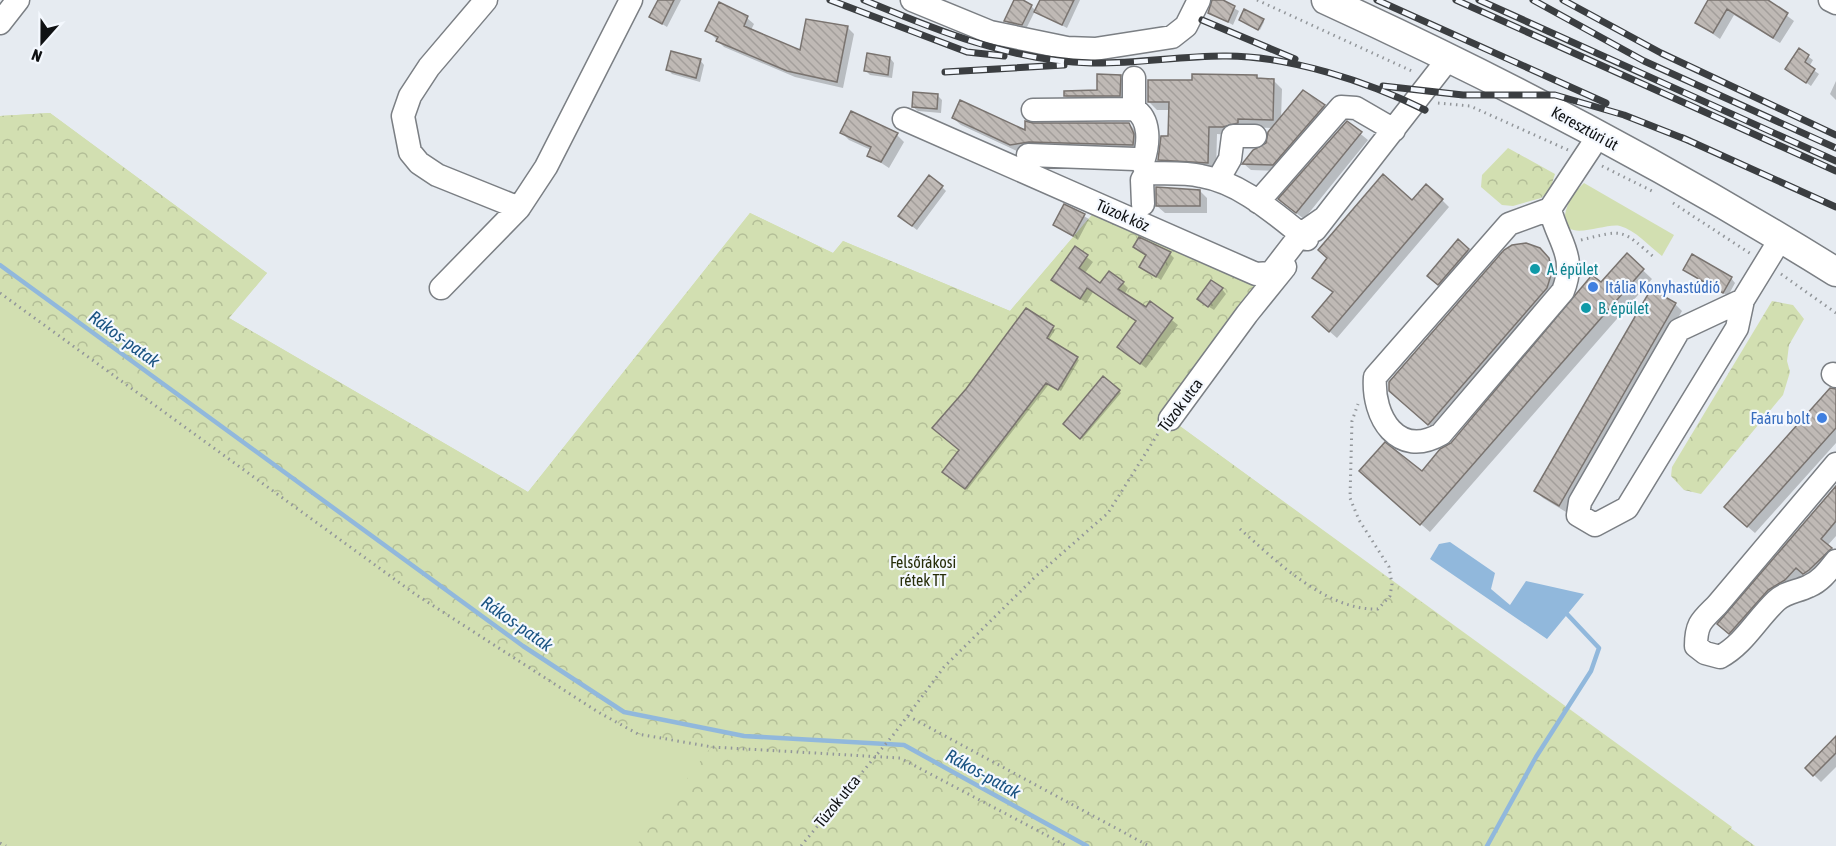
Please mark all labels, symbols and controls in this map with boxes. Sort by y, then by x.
north arrow [12,12,72,72]
text: N [29,46,44,66]
street label: Keresztúri út [1549,102,1622,154]
street label: Túzok köz [1094,195,1153,235]
place label: A. épület [1547,260,1599,279]
marker: A. épület [1528,262,1542,276]
place label: Itália Konyhastúdió [1605,278,1720,297]
marker: Itália Konyhastúdió [1586,280,1600,294]
place label: B. épület [1598,299,1650,318]
marker: B. épület [1579,301,1593,315]
water label: Rákos-patak [85,306,165,372]
street label: Túzok utca [1154,375,1206,435]
place label: Faáru bolt [1750,409,1810,427]
marker: Faáru bolt [1815,411,1829,425]
park label: Felsőrákosi rétek TT [890,553,956,589]
water label: Rákos-patak [477,591,558,656]
water label: Rákos-patak [942,744,1025,803]
street label: Túzok utca [811,771,863,831]

